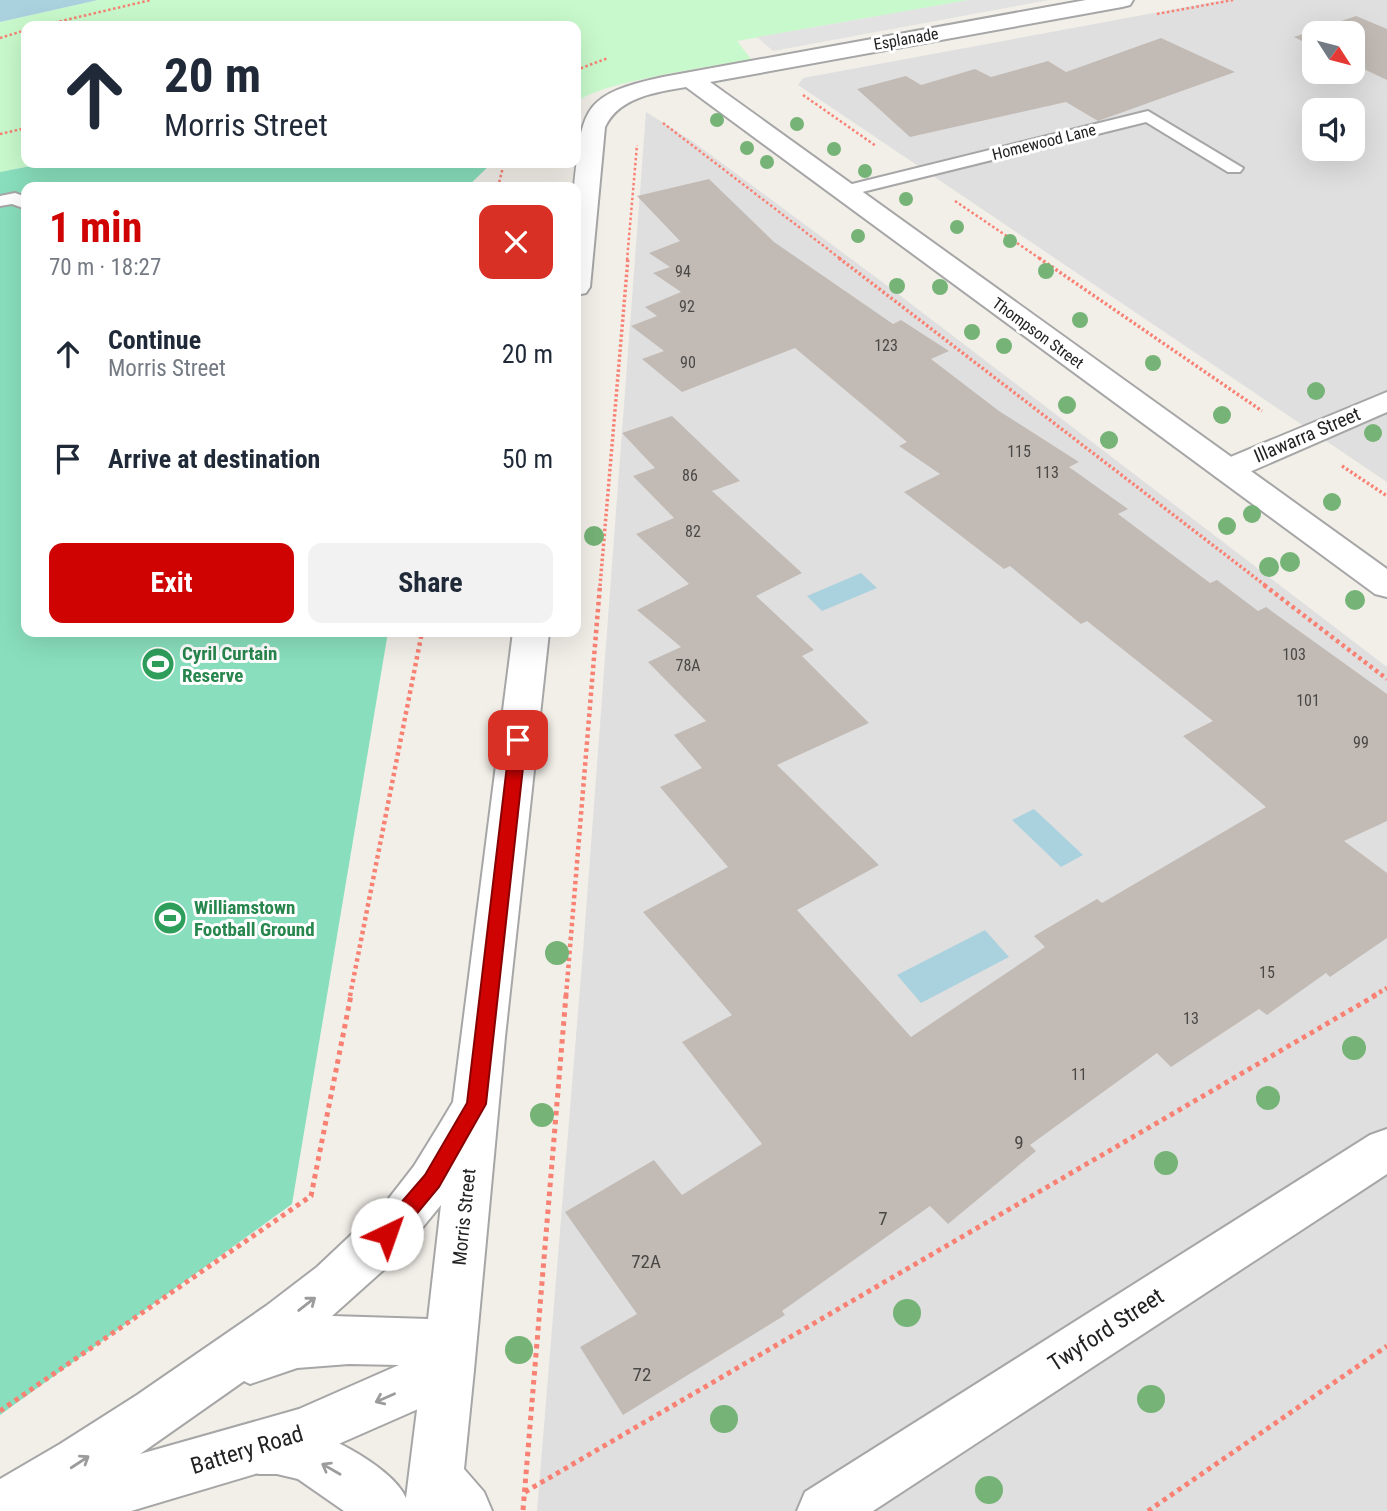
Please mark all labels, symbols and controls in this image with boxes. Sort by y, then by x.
north arrow [1302,21,1365,84]
map controls [1302,21,1365,161]
street label: Esplanade [872,24,940,54]
text: 20 m [164,47,261,104]
icon: ahead [49,49,140,140]
button: sound [1302,98,1365,161]
text: Morris Street [164,106,328,144]
street label: Homewood Lane [990,120,1098,164]
text: 1 min [49,203,142,252]
button: close [479,205,553,279]
text: 70 m · 18:27 [49,254,161,281]
house number: 94 [675,262,691,281]
street label: Thompson Street [989,293,1088,373]
house number: 92 [679,297,695,316]
text: Continue [108,325,201,355]
icon: ahead [49,335,87,373]
house number: 123 [874,336,898,355]
text: 20 m [502,339,553,369]
house number: 90 [680,353,696,372]
text: Morris Street [108,355,226,382]
street label: Illawarra Street [1250,402,1364,468]
icon: arrive [49,440,87,478]
house number: 115 [1007,442,1031,461]
text: Arrive at destination [108,444,320,474]
text: 50 m [502,444,553,474]
house number: 113 [1035,463,1059,482]
house number: 86 [682,466,698,485]
house number: 82 [685,522,701,541]
button: Exit [49,543,294,623]
button: Share [308,543,553,623]
place label: Cyril Curtain Reserve [182,642,277,687]
sports icon: Cyril Curtain Reserve [139,645,177,683]
house number: 103 [1282,645,1306,664]
house number: 78A [675,656,701,675]
house number: 101 [1296,691,1320,710]
pin [488,710,548,770]
icon: arrive [499,721,537,759]
house number: 99 [1353,733,1369,752]
place label: Williamstown Football Ground [194,896,315,941]
sports icon: Williamstown Football Ground [151,899,189,937]
house number: 15 [1259,963,1275,982]
house number: 13 [1183,1009,1199,1028]
house number: 11 [1071,1065,1087,1084]
house number: 9 [1014,1131,1024,1154]
street label: Morris Street [447,1167,481,1267]
position arrow [350,1197,424,1271]
house number: 7 [878,1207,888,1230]
house number: 72A [631,1250,661,1273]
street label: Twyford Street [1043,1283,1169,1377]
one-way arrow [297,1297,316,1312]
house number: 72 [633,1363,651,1386]
one-way arrow [375,1392,396,1405]
street label: Battery Road [187,1420,307,1480]
one-way arrow [70,1455,90,1469]
one-way arrow [321,1462,342,1475]

